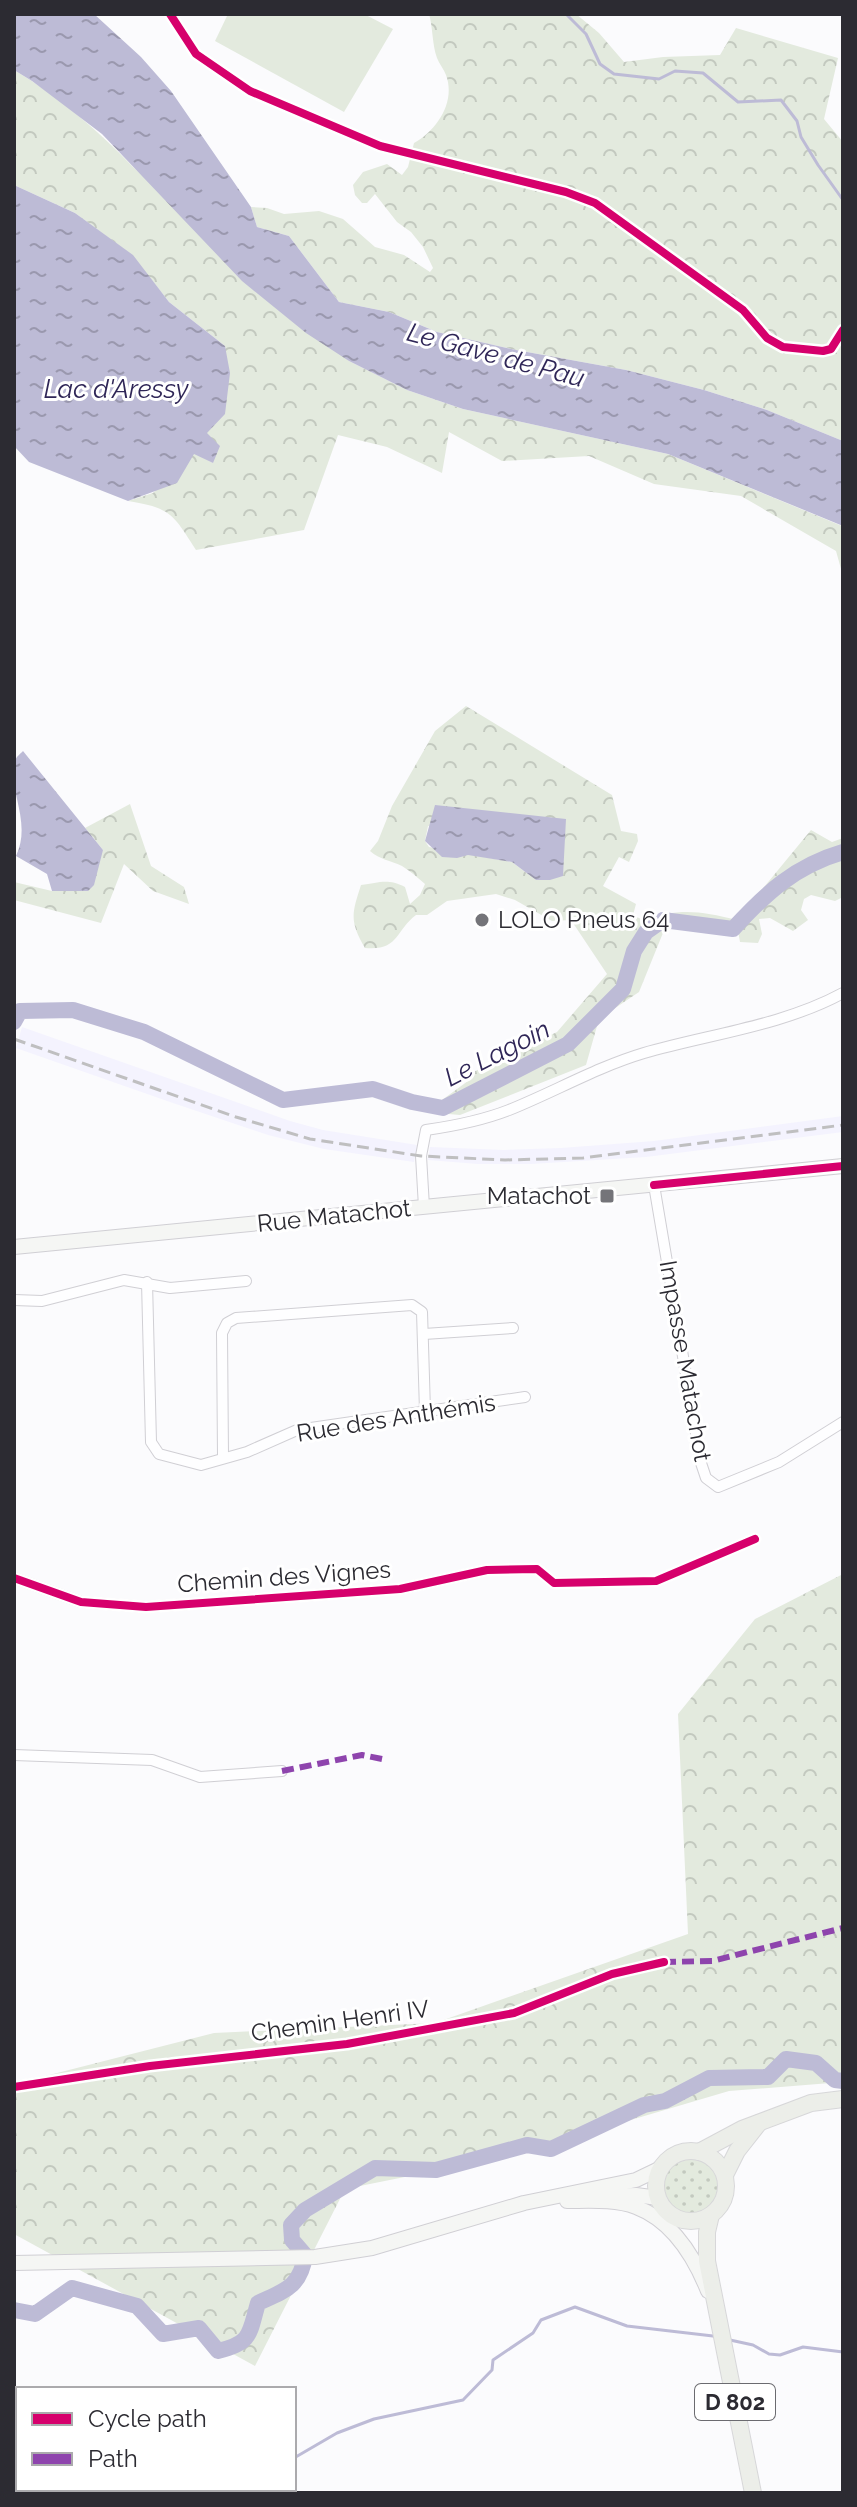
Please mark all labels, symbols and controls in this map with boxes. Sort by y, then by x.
water label: Le Gave de Pau [404,317,588,393]
water label: Lac d'Aressy [44,374,190,404]
place label: LOLO Pneus 64 [498,905,669,934]
marker: LOLO Pneus 64 [473,911,491,929]
water label: Le Lagoin [439,1014,555,1092]
place label: Matachot [487,1181,591,1210]
marker: Matachot [598,1187,616,1205]
street label: Rue Matachot [256,1193,412,1238]
street label: Impasse Matachot [654,1258,717,1464]
street label: Rue des Anthémis [294,1387,497,1448]
street label: Chemin des Vignes [176,1555,392,1598]
street label: Chemin Henri IV [249,1994,431,2047]
road number: D 802 [695,2384,775,2420]
legend [16,2387,296,2491]
text: Cycle path [88,2404,207,2433]
text: Path [88,2444,138,2473]

